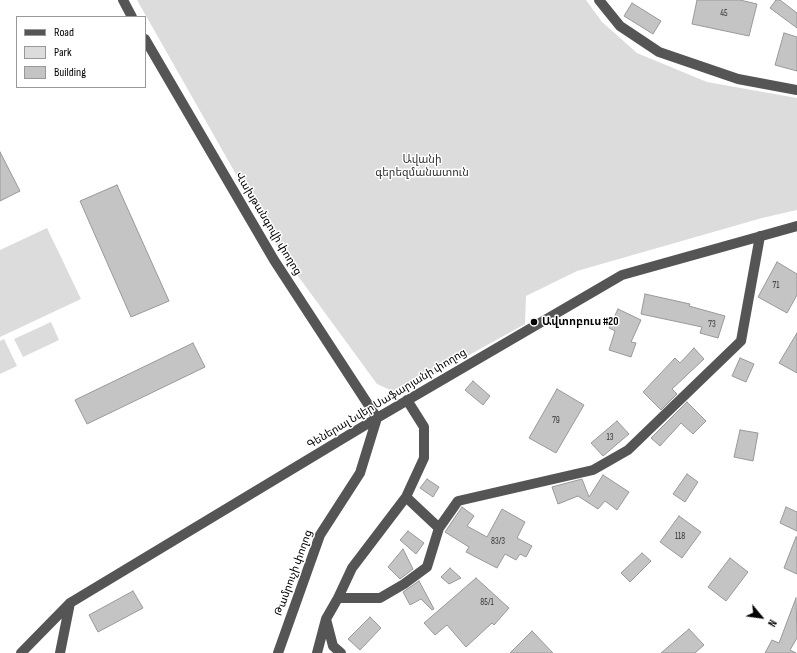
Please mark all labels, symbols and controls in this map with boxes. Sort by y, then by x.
house number: 45 [720,9,728,19]
legend [16,16,146,88]
text: Road [54,25,74,40]
text: Park [54,45,72,60]
text: Building [54,65,86,80]
park label: Ավանի գերեզմանատուն [375,153,469,179]
street label: Վախթանգովի փողոց [232,170,304,278]
house number: 71 [773,281,779,291]
place label: Ավտոբուս #20 [542,315,618,329]
marker: Ավտոբուս #20 [529,317,539,327]
house number: 73 [708,320,716,330]
street label: Գեներալ Նվեր Սաֆարյանի փողոց [305,346,469,452]
house number: 79 [552,416,560,426]
house number: 13 [607,433,613,443]
street label: Թամրուչի փողոց [272,528,316,618]
house number: 118 [675,532,685,542]
house number: 83/3 [491,537,505,547]
north arrow [741,597,781,637]
house number: 85/1 [480,598,494,608]
text: N [765,617,779,629]

